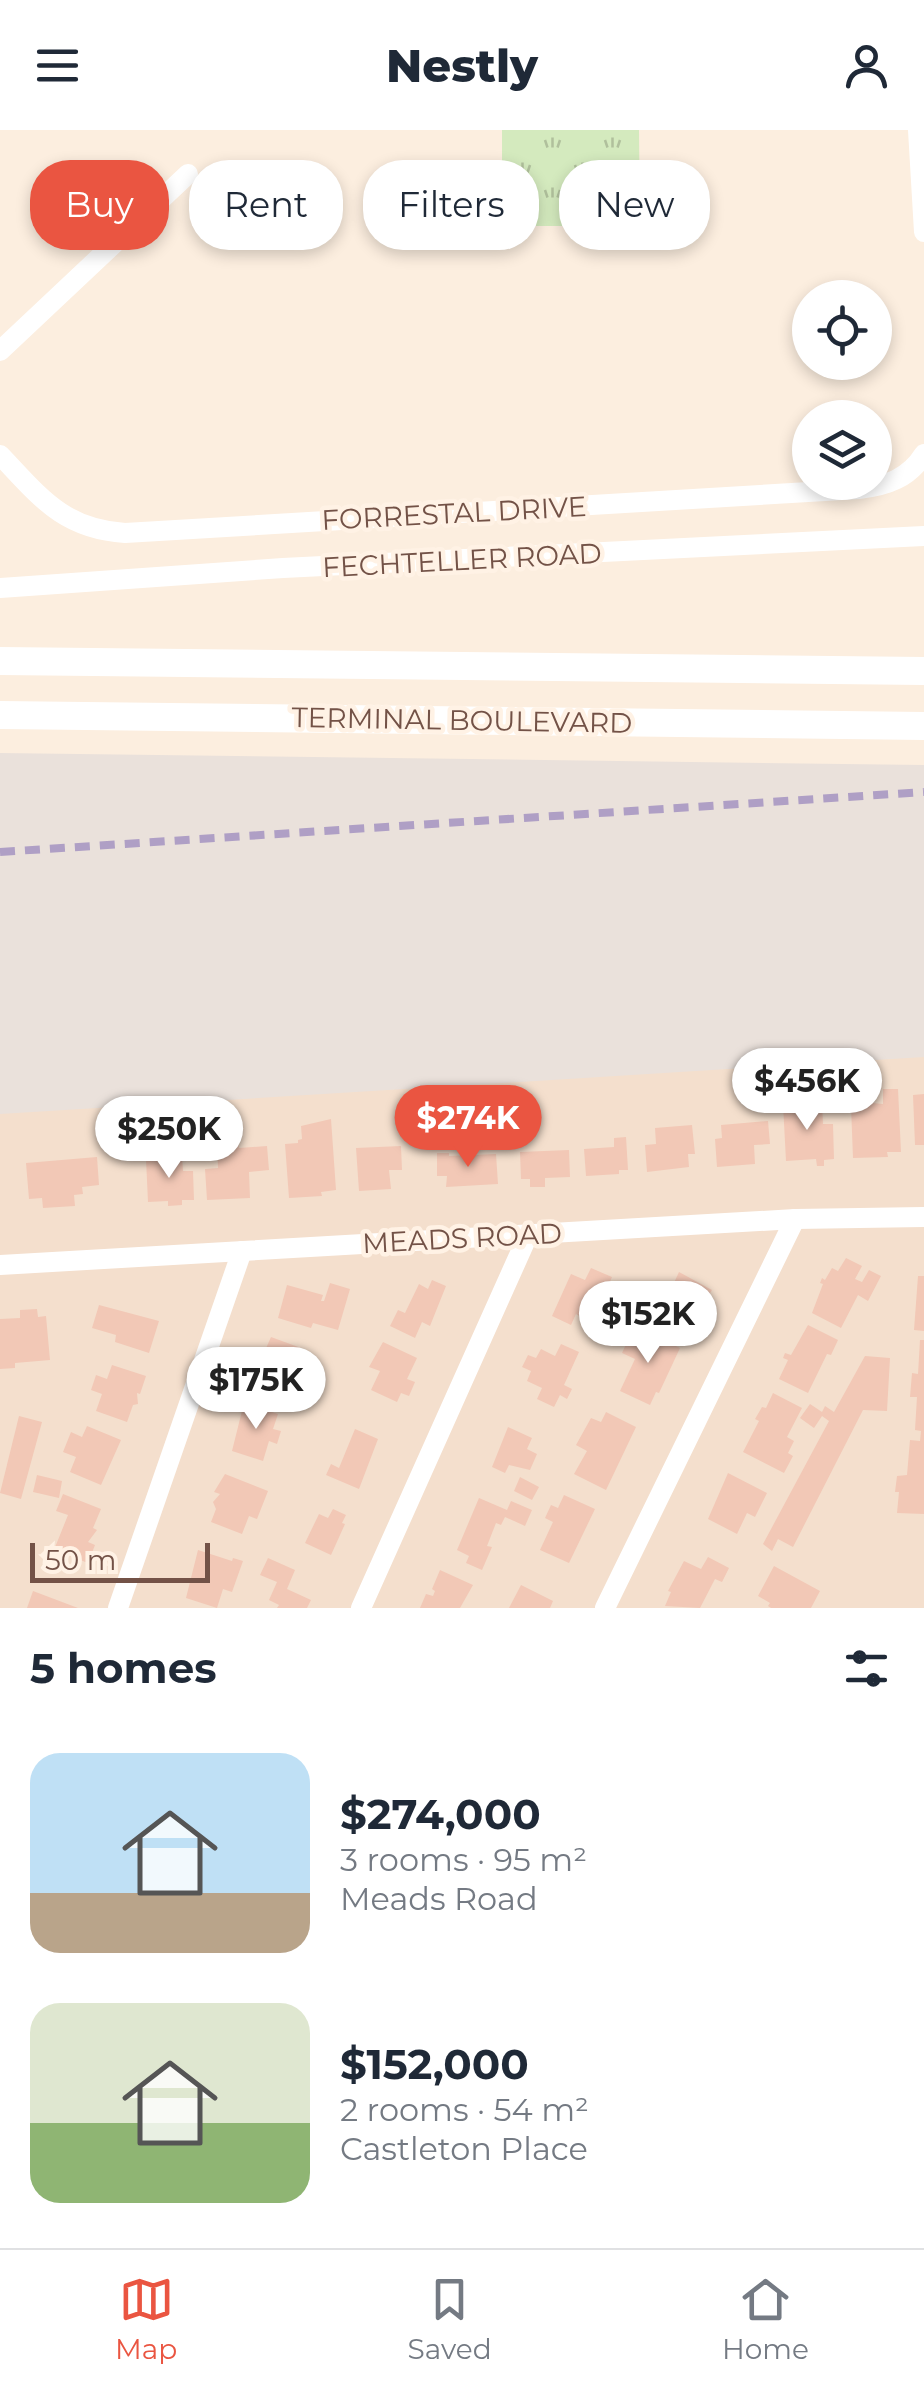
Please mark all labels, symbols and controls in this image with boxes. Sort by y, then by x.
icon: menu [30,38,85,93]
text: Nestly [386,38,538,93]
icon: person [839,38,894,93]
chip: Buy [30,160,169,250]
chip: Rent [189,160,343,250]
chip: Filters [363,160,539,250]
chip: New [559,160,710,250]
map controls [792,280,892,500]
button: locate [792,280,892,380]
button: layers [792,400,892,500]
street label: FORRESTAL DRIVE [321,489,587,537]
street label: FECHTELLER ROAD [321,536,603,584]
street label: TERMINAL BOULEVARD [291,700,633,740]
pin: $456K [737,1048,877,1133]
text: $456K [754,1061,860,1100]
pin: $274K [398,1085,538,1170]
pin: $250K [99,1096,239,1181]
text: $274K [417,1098,519,1137]
text: $250K [117,1109,221,1148]
street label: MEADS ROAD [361,1216,563,1260]
pin: $152K [578,1281,718,1366]
text: $152K [601,1294,695,1333]
pin: $175K [186,1347,326,1432]
text: $175K [209,1360,303,1399]
scale bar [30,1538,210,1582]
text: 50 m [45,1543,116,1577]
icon: filters [839,1641,894,1696]
text: 5 homes [30,1642,217,1694]
text: $274,000 [340,1788,541,1840]
icon: home [110,1793,230,1913]
text: 3 rooms · 95 m² [340,1840,587,1879]
text: Meads Road [340,1879,538,1918]
text: $152,000 [340,2038,529,2090]
icon: home [110,2043,230,2163]
text: 2 rooms · 54 m² [340,2090,589,2129]
text: Castleton Place [340,2129,588,2168]
tab: Map [115,2272,177,2366]
tab: Saved [408,2272,492,2366]
tab: Home [722,2272,809,2366]

